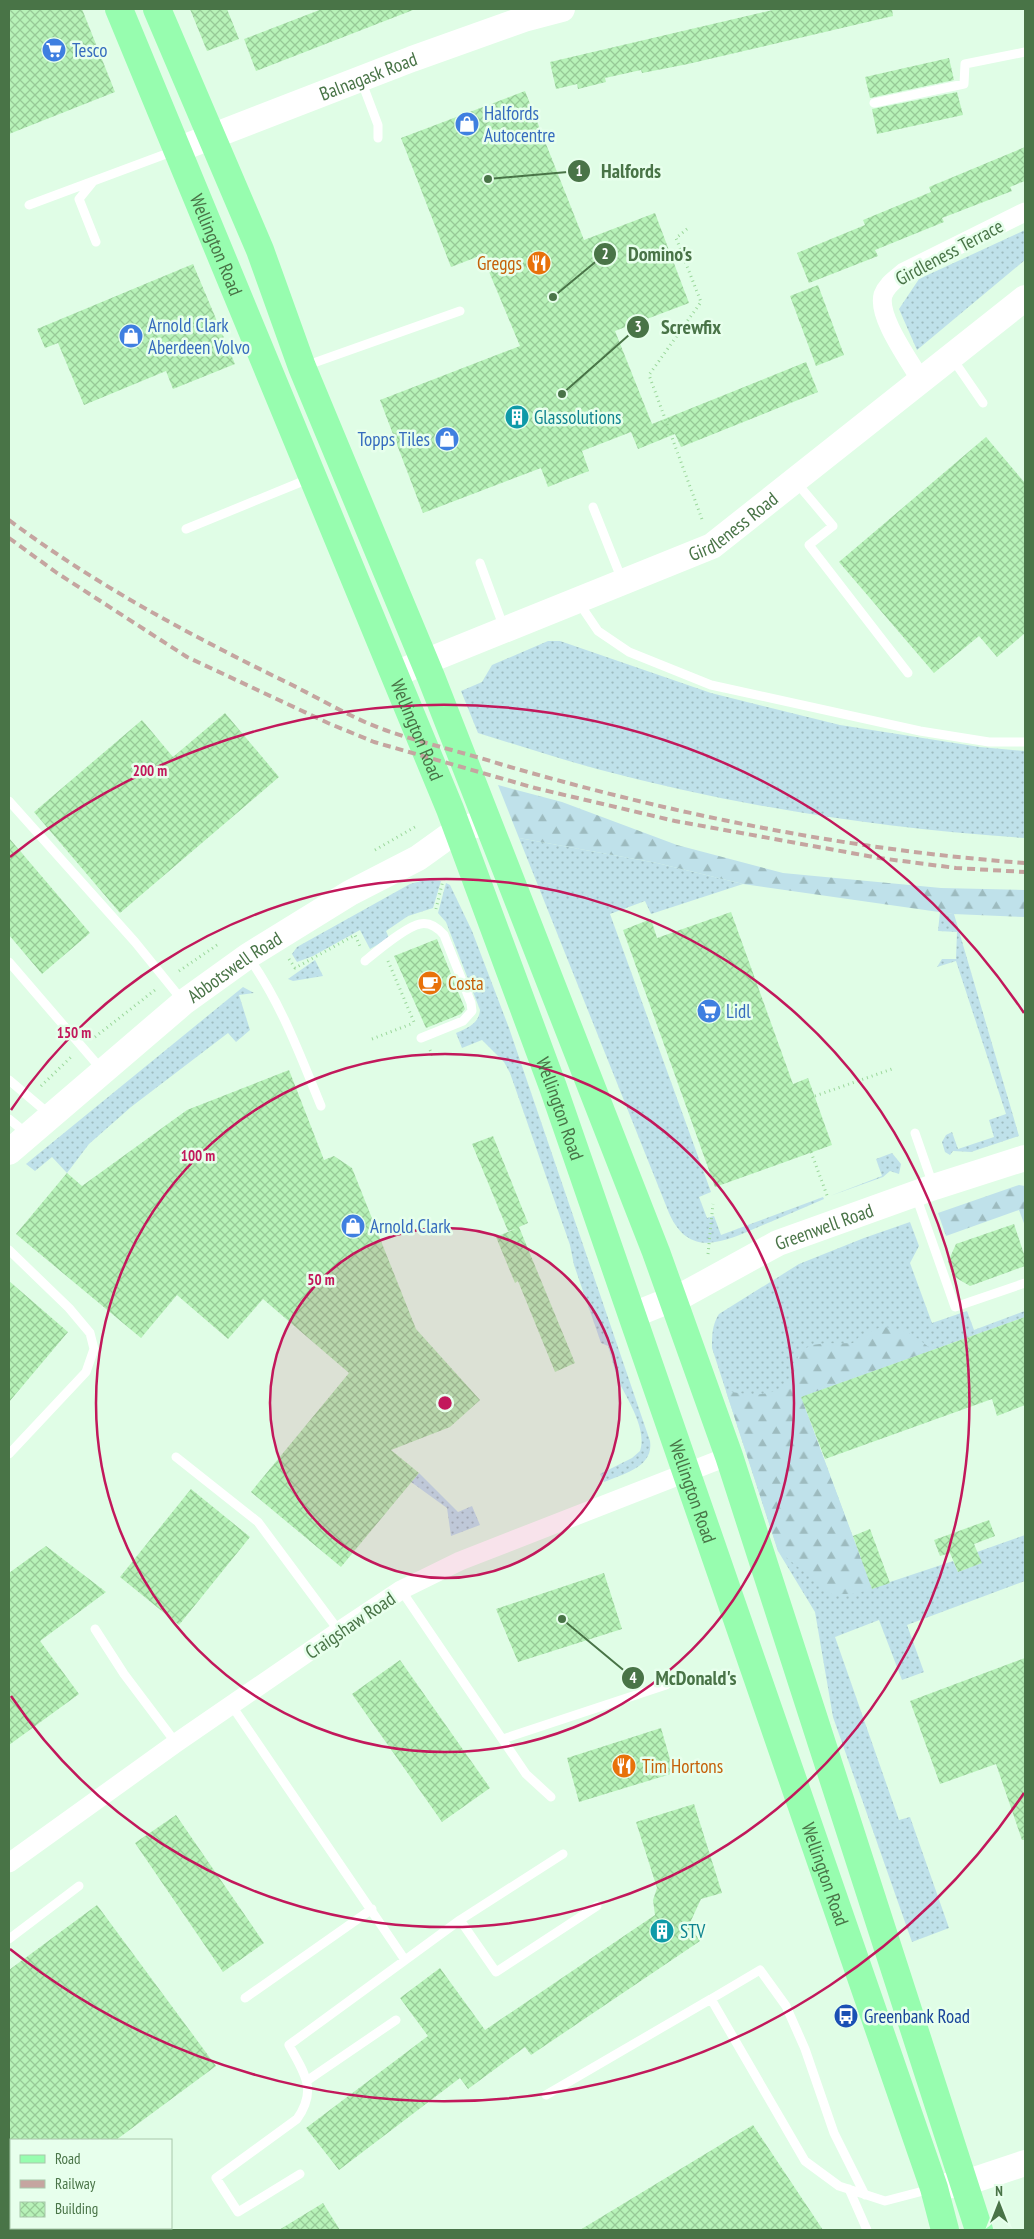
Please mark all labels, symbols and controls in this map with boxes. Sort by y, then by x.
supermarket icon: Tesco [41,37,67,63]
place label: Tesco [72,38,107,62]
street label: Balnagask Road [316,46,420,106]
place label: Halfords Autocentre [484,101,556,147]
shop icon: Halfords Autocentre [454,111,480,137]
callout: Halfords [566,153,671,188]
text: Halfords [601,158,661,184]
text: 1 [575,161,583,180]
street label: Wellington Road [185,190,248,299]
street label: Girdleness Terrace [891,214,1007,290]
callout: Domino's [592,236,702,271]
text: Domino's [628,241,692,267]
text: 2 [601,244,609,263]
restaurant icon: Greggs [526,250,552,276]
place label: Greggs [477,251,522,275]
callout: Screwfix [626,309,731,344]
place label: Arnold Clark Aberdeen Volvo [148,313,250,359]
text: Screwfix [661,314,721,340]
text: 3 [634,317,642,336]
shop icon: Arnold Clark Aberdeen Volvo [118,323,144,349]
building icon: Glassolutions [504,404,530,430]
place label: Glassolutions [534,405,621,429]
shop icon: Topps Tiles [434,426,460,452]
place label: Topps Tiles [357,427,430,451]
street label: Girdleness Road [685,487,783,566]
street label: Wellington Road [386,675,449,784]
text: 200 m [133,761,167,780]
street label: Abbotswell Road [182,926,286,1008]
cafe icon: Costa [417,970,443,996]
place label: Costa [448,971,484,995]
supermarket icon: Lidl [696,998,722,1024]
place label: Lidl [726,999,751,1023]
text: 150 m [57,1023,91,1042]
street label: Wellington Road [531,1054,589,1163]
text: 100 m [181,1146,215,1165]
street label: Greenwell Road [772,1198,876,1255]
shop icon: Arnold Clark [340,1213,366,1239]
place label: Arnold Clark [370,1214,451,1238]
text: 50 m [307,1270,335,1289]
centre of rings [436,1394,454,1412]
street label: Wellington Road [664,1436,722,1546]
street label: Craigshaw Road [300,1586,400,1664]
callout: McDonald's [620,1660,746,1695]
text: McDonald's [656,1665,736,1691]
text: 4 [629,1668,637,1687]
restaurant icon: Tim Hortons [611,1753,637,1779]
place label: Tim Hortons [642,1754,723,1778]
street label: Wellington Road [796,1819,854,1929]
building icon: STV [649,1918,675,1944]
place label: STV [680,1919,705,1943]
bus stop icon: Greenbank Road [833,2003,859,2029]
place label: Greenbank Road [864,2004,970,2028]
legend [10,2139,172,2229]
text: Road [55,2149,81,2168]
text: Railway [55,2174,96,2193]
north arrow [974,2179,1024,2229]
text: N [995,2182,1003,2200]
text: Building [55,2199,98,2218]

